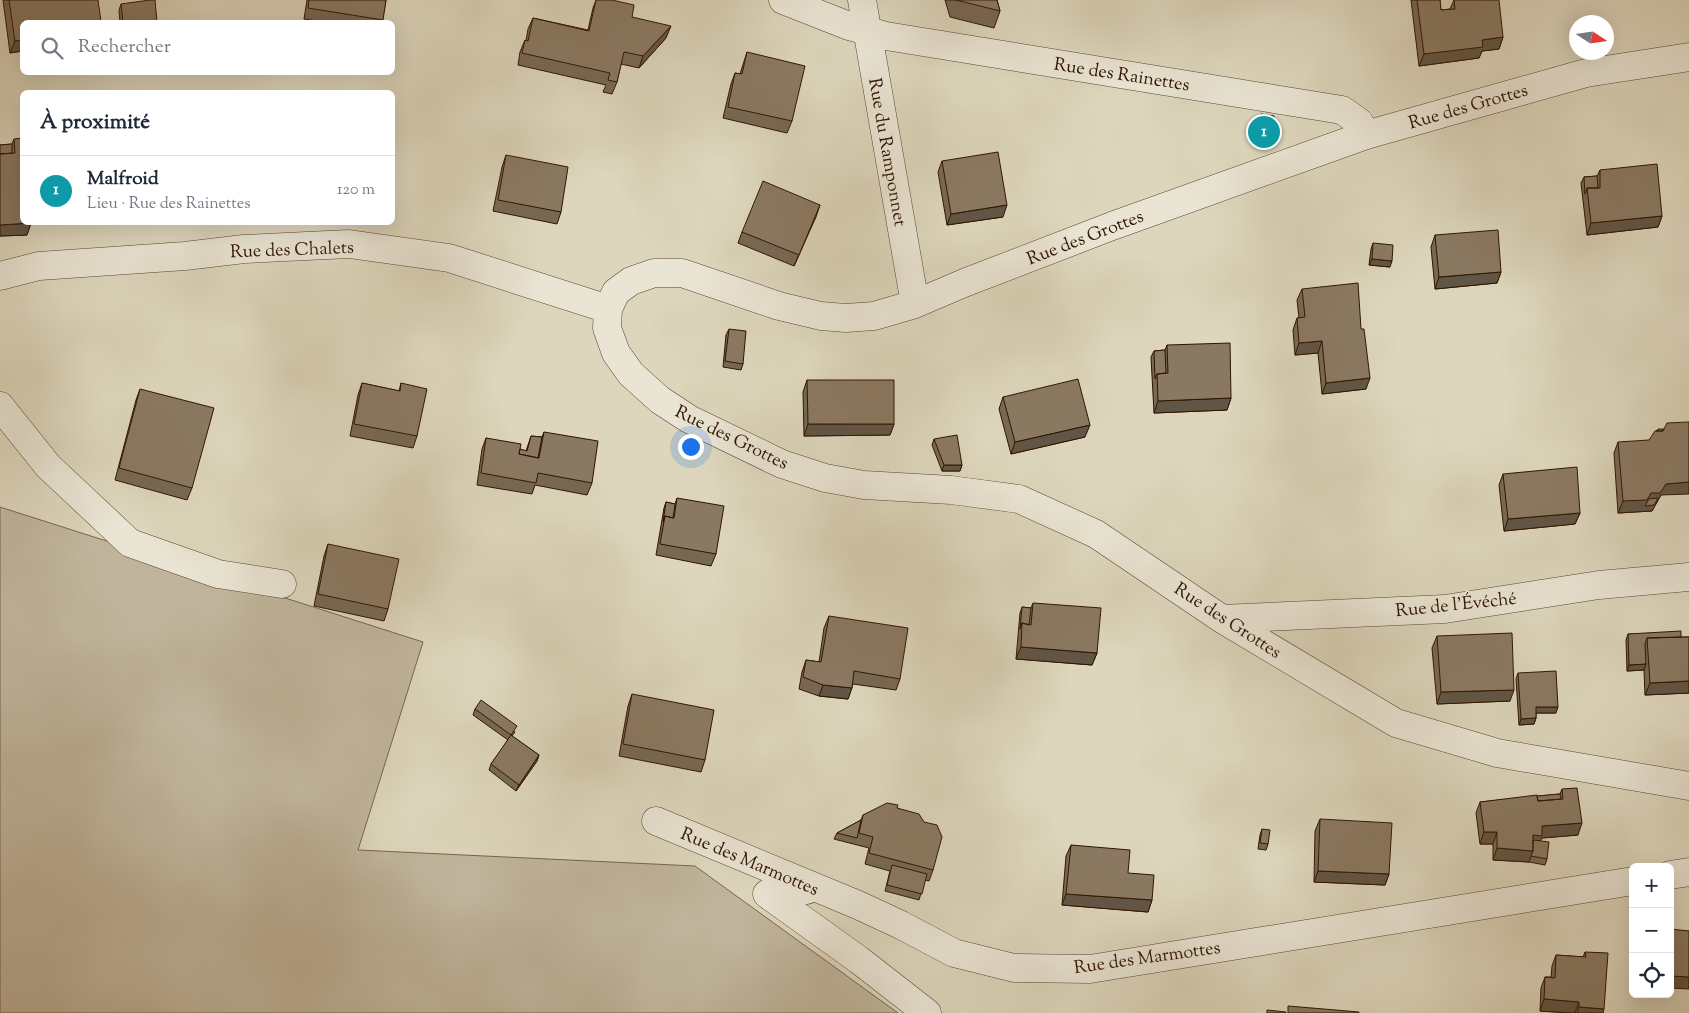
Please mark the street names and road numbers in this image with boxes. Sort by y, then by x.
street label: Rue des Rainettes [1052,52,1191,100]
street label: Rue du Ramponnet [860,76,912,229]
street label: Rue des Grottes [1406,78,1531,137]
street label: Rue des Grottes [1024,205,1148,273]
street label: Rue des Chalets [230,236,355,266]
street label: Rue des Grottes [670,400,792,478]
street label: Rue des Grottes [1168,577,1286,666]
street label: Rue de l'Évéché [1394,587,1518,625]
street label: Rue des Marmottes [676,822,822,904]
street label: Rue des Marmottes [1072,936,1222,982]

